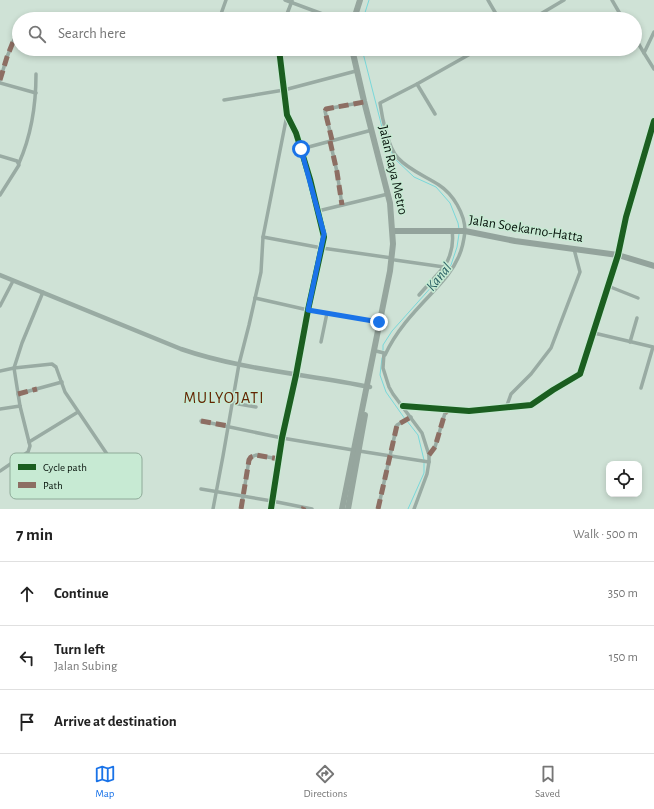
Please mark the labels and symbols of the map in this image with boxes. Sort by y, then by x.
street label: Jalan Raya Metro [376,124,410,216]
route start [292,140,310,158]
street label: Jalan Soekarno-Hatta [468,213,585,245]
water label: Kanal [423,260,455,294]
route end [370,313,388,331]
district label: MULYOJATI [184,390,264,406]
legend [10,453,142,499]
text: Cycle path [43,462,87,473]
text: Path [43,480,63,491]

